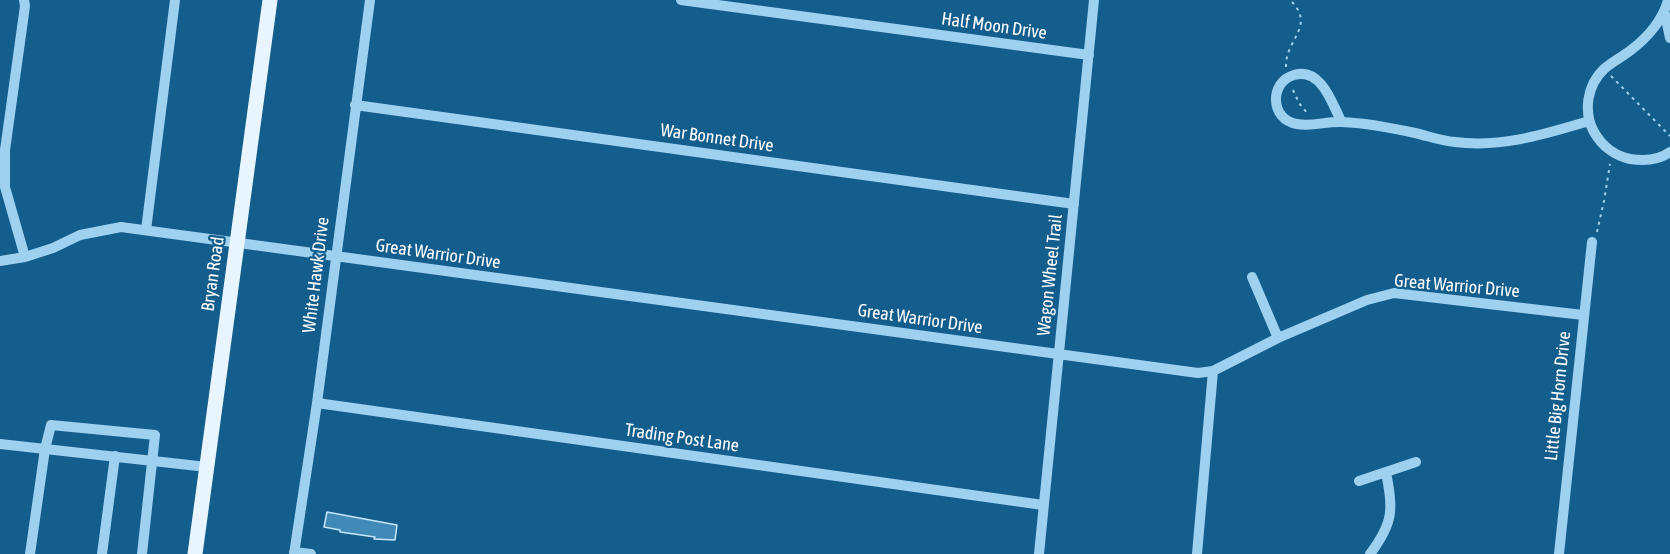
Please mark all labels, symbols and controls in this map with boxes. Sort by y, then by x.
street label: Half Moon Drive [940,8,1048,44]
street label: War Bonnet Drive [659,119,775,157]
street label: Wagon Wheel Trail [1033,213,1067,337]
street label: White Hawk Drive [298,216,334,334]
street label: Bryan Road [197,235,229,313]
street label: Great Warrior Drive [374,235,502,273]
street label: Great Warrior Drive [1393,270,1521,302]
street label: Great Warrior Drive [856,300,984,338]
street label: Little Big Horn Drive [1540,330,1576,462]
street label: Trading Post Lane [624,419,740,457]

